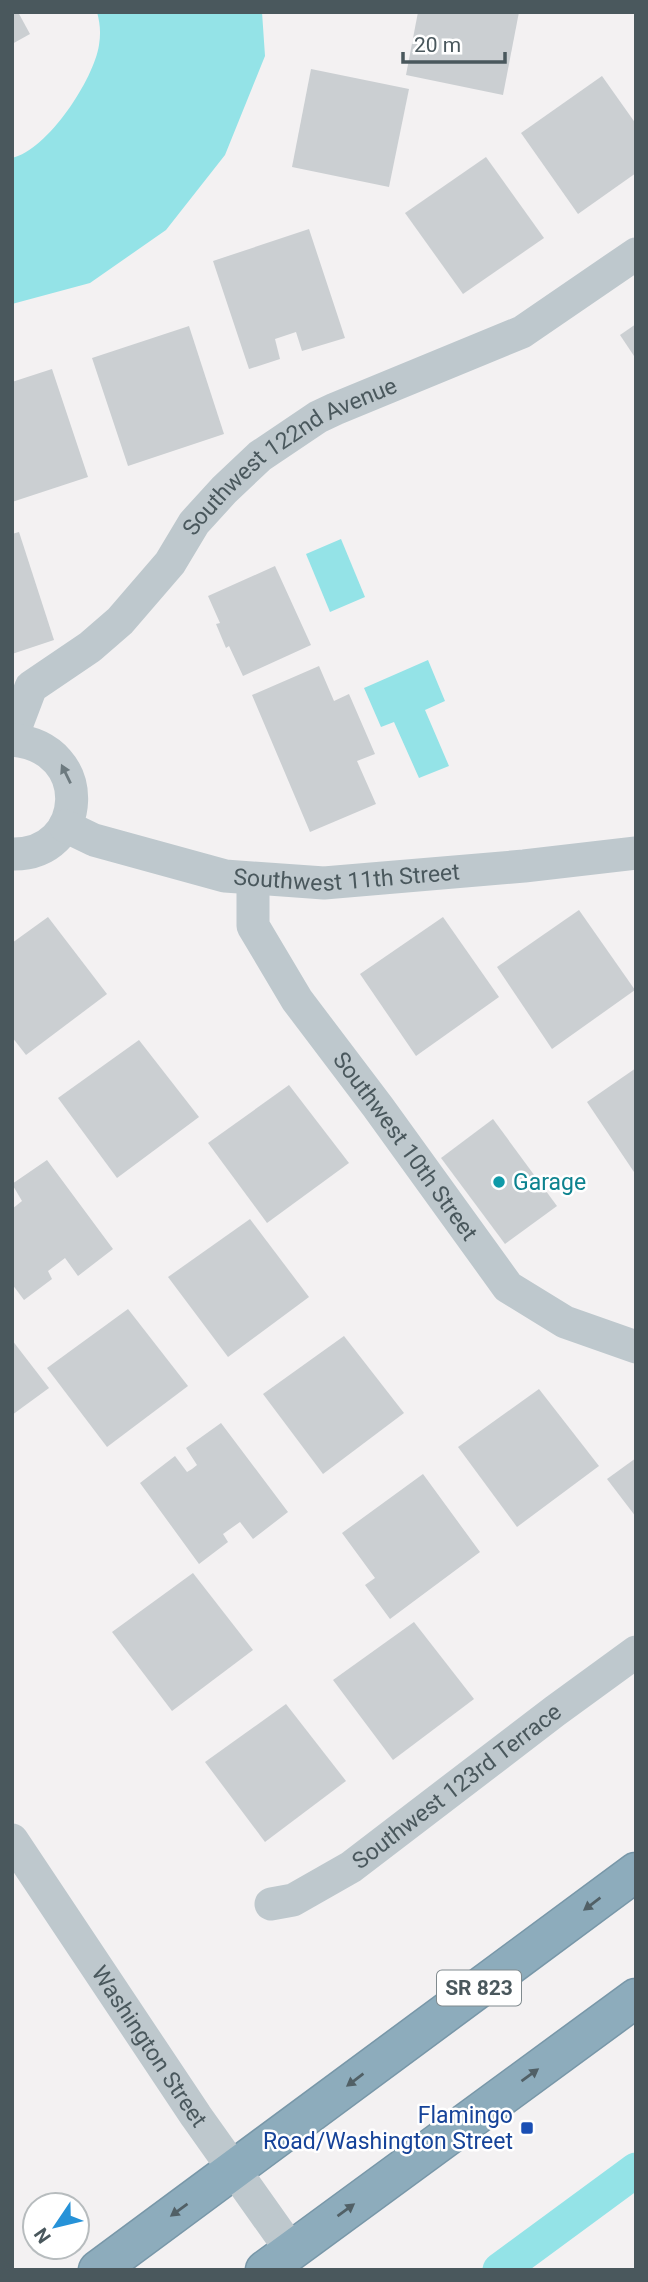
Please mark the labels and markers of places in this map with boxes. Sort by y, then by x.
place label: Garage [513,1169,586,1196]
marker: Garage [491,1174,507,1190]
place label: Flamingo Road/Washington Street [263,2102,513,2155]
marker: Flamingo Road/Washington Street [519,2120,535,2136]

